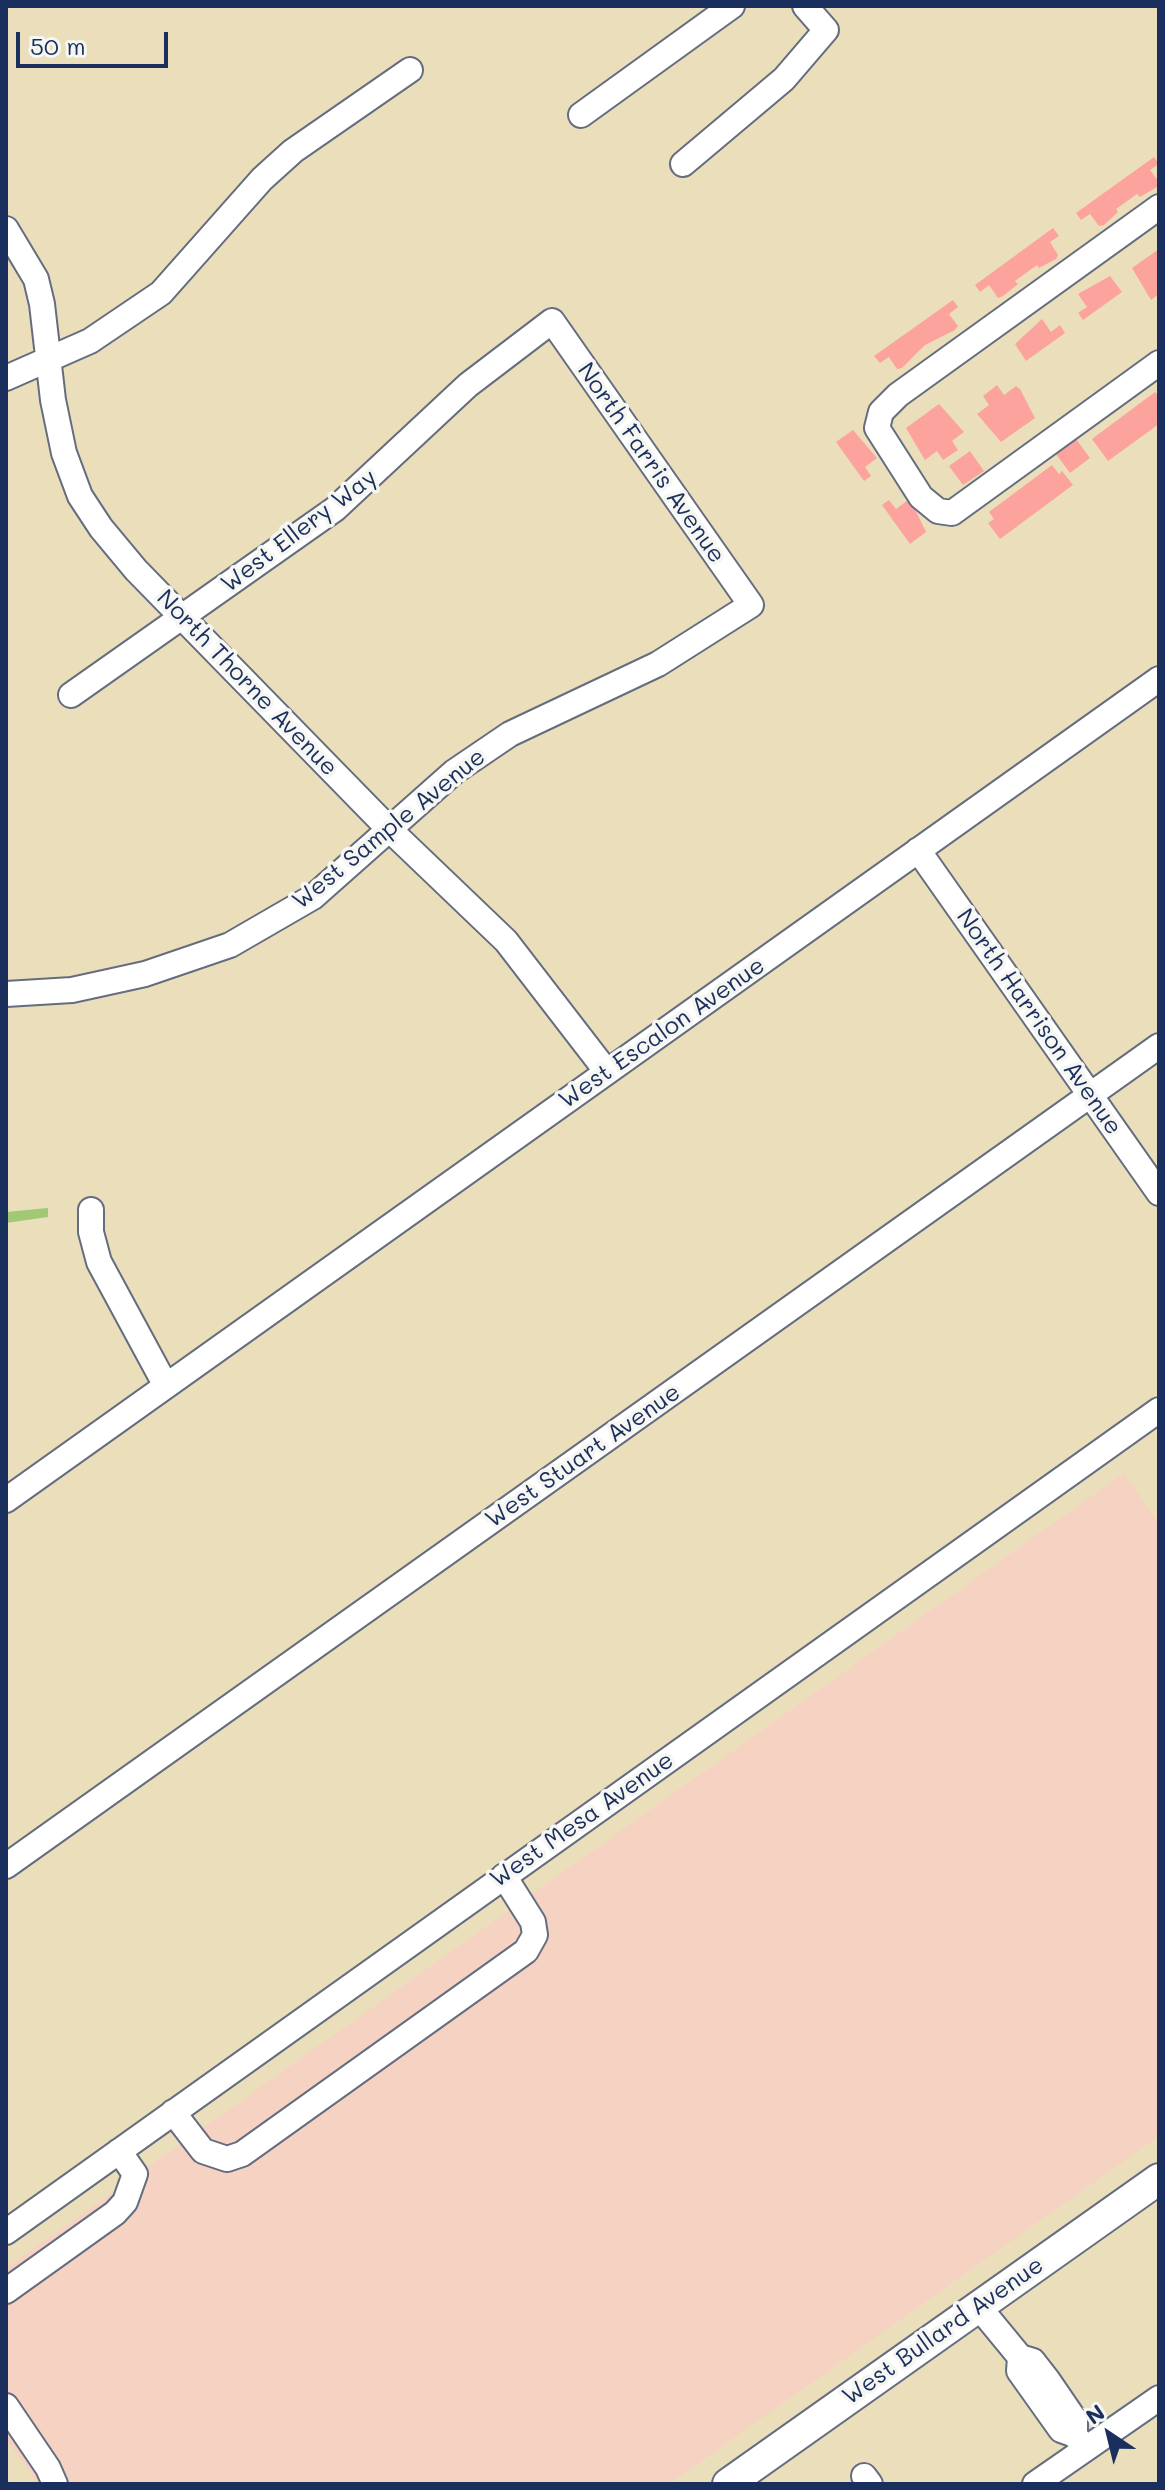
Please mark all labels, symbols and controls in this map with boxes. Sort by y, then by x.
scale bar [20,16,172,66]
text: 50 m [30,30,86,61]
street label: North Farris Avenue [571,357,731,569]
street label: West Ellery Way [216,463,382,599]
street label: North Thorne Avenue [151,584,343,782]
street label: West Sample Avenue [287,742,491,916]
street label: North Harrison Avenue [950,903,1128,1141]
street label: West Escalon Avenue [554,951,770,1115]
street label: West Stuart Avenue [480,1378,686,1534]
street label: West Mesa Avenue [485,1746,679,1894]
street label: West Bullard Avenue [837,2251,1049,2411]
north arrow [1069,2394,1149,2474]
text: N [1080,2397,1110,2431]

